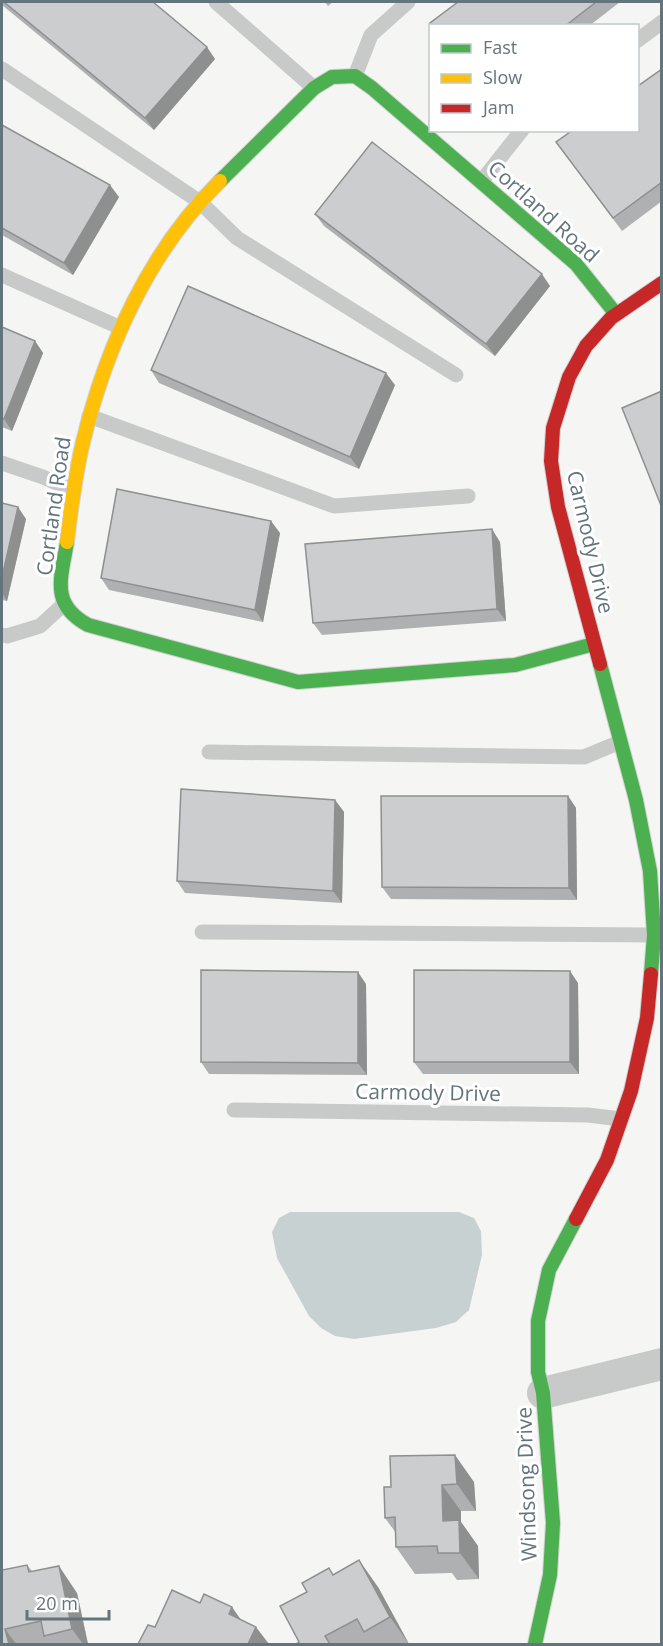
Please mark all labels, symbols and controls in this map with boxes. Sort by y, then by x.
legend [429,24,639,132]
text: Fast [483,35,517,59]
text: Slow [483,65,522,89]
text: Jam [481,95,515,119]
street label: Cortland Road [483,154,605,268]
street label: Cortland Road [29,435,77,577]
street label: Carmody Drive [561,468,621,616]
street label: Carmody Drive [355,1077,501,1107]
street label: Windsong Drive [509,1406,543,1562]
scale bar [27,1583,110,1621]
text: 20 m [36,1591,78,1615]

